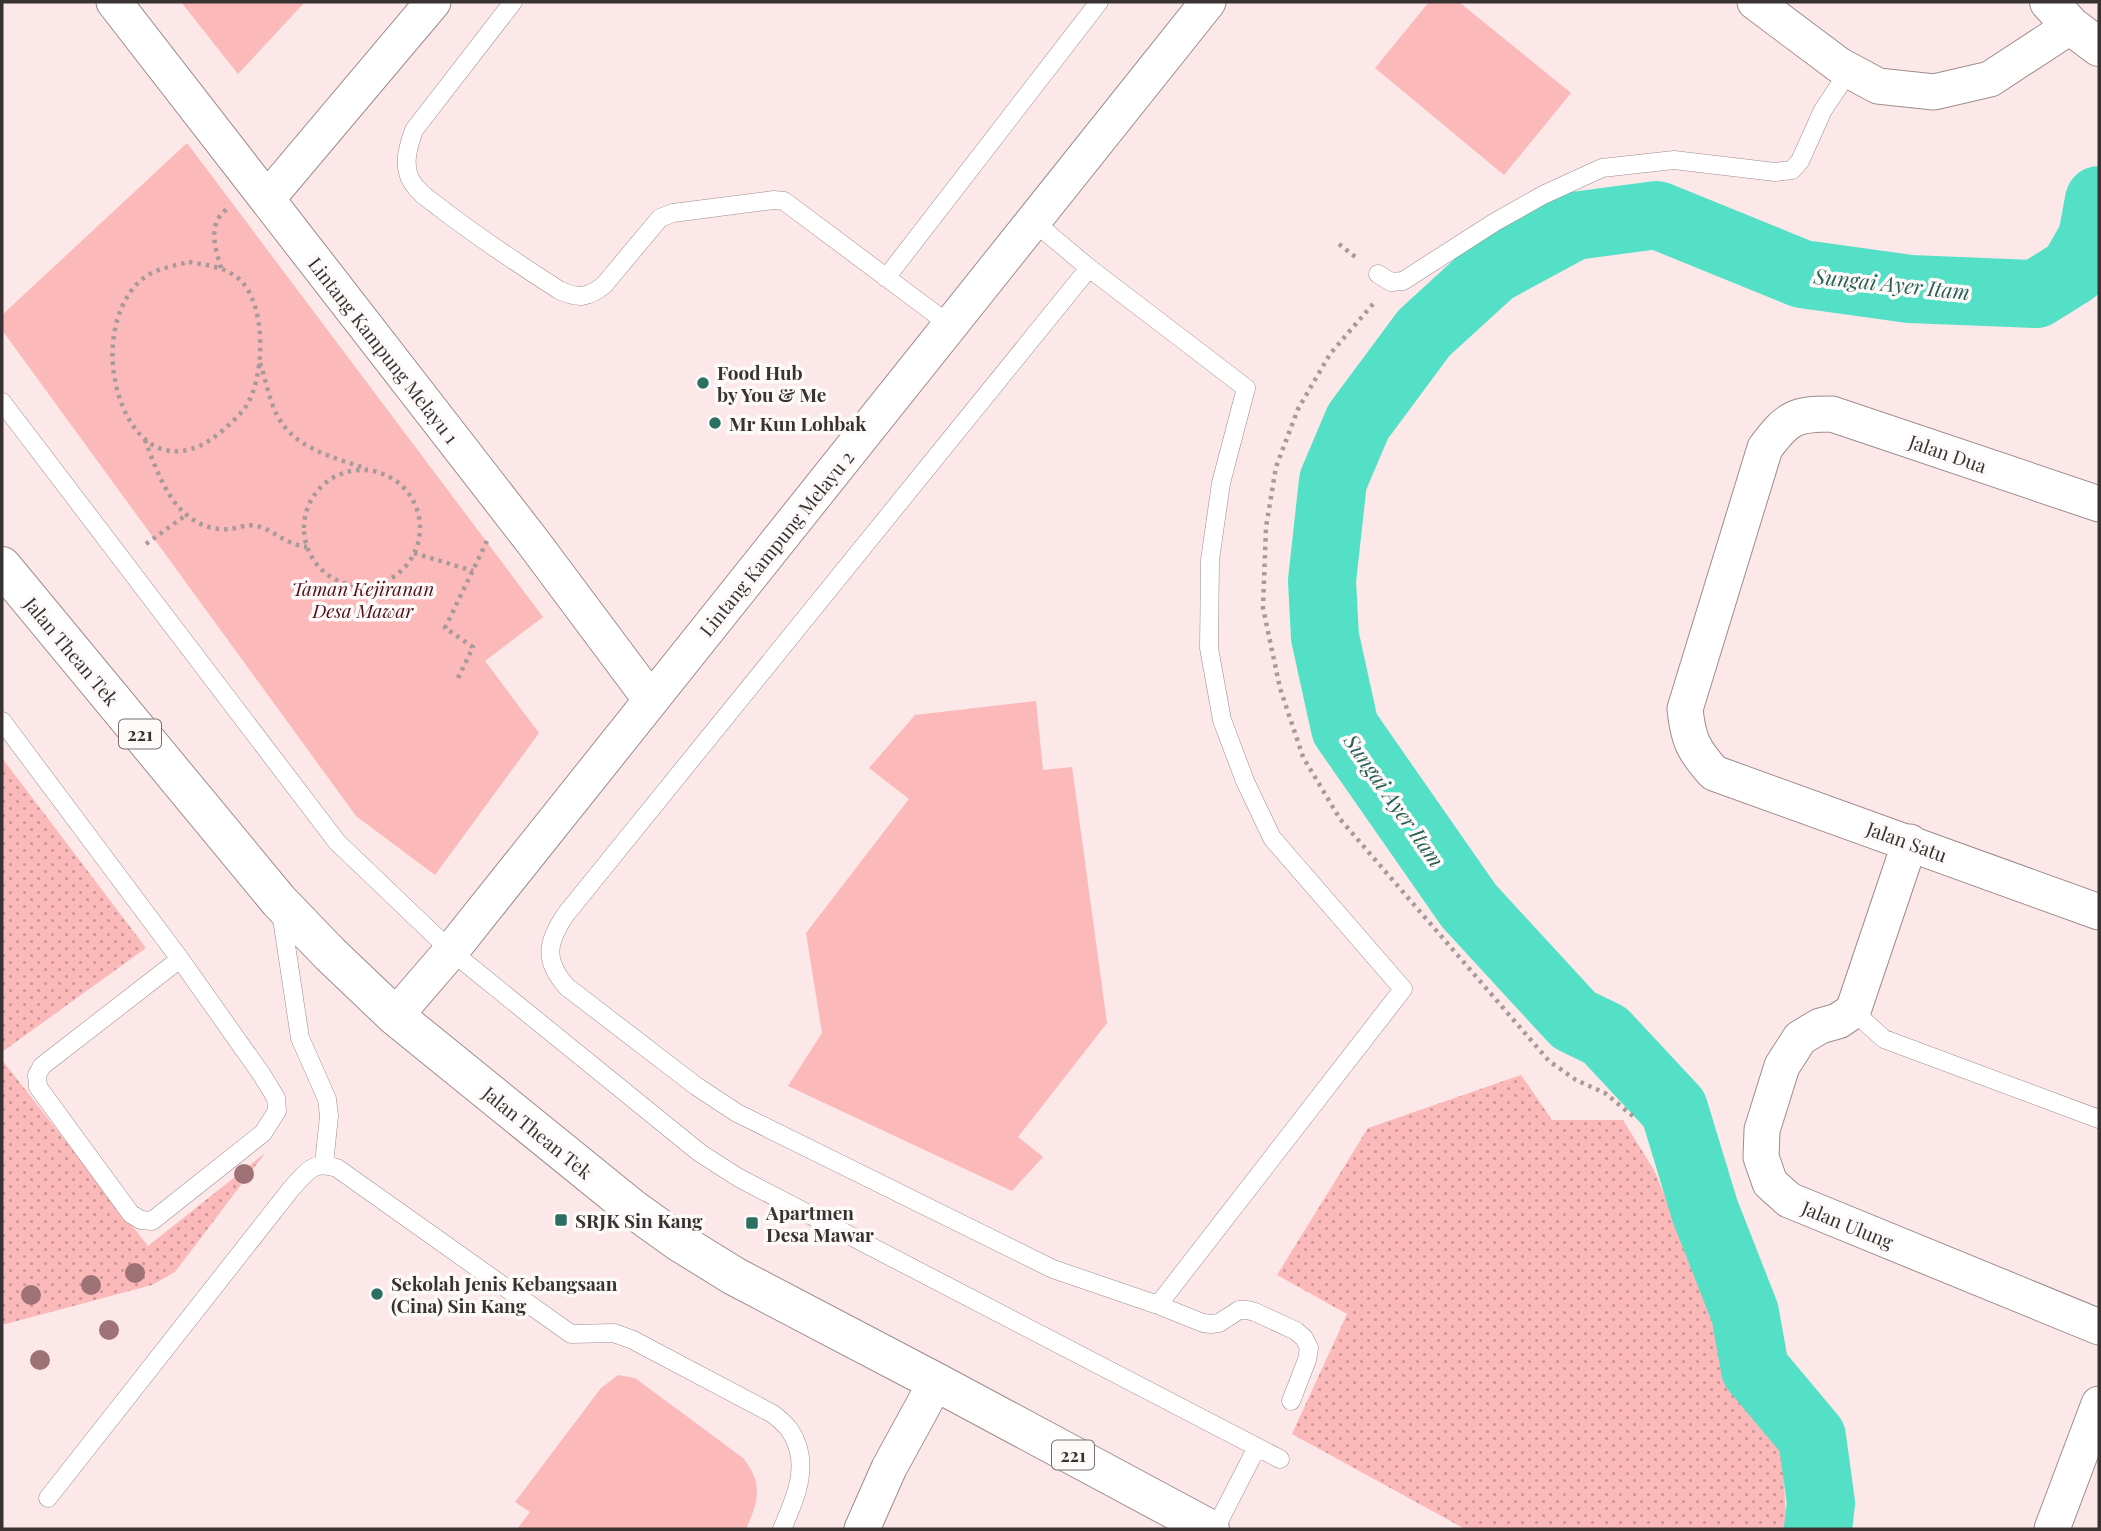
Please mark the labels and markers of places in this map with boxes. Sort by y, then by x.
place label: Food Hub by You & Me [717,359,826,407]
marker: Food Hub by You & Me [695,375,711,391]
place label: Mr Kun Lohbak [729,410,867,436]
marker: Mr Kun Lohbak [707,415,723,431]
place label: Apartmen Desa Mawar [765,1199,874,1247]
place label: SRJK Sin Kang [575,1207,703,1233]
marker: SRJK Sin Kang [553,1212,569,1228]
marker: Apartmen Desa Mawar [744,1215,760,1231]
place label: Sekolah Jenis Kebangsaan (Cina) Sin Kang [391,1270,618,1318]
marker: Sekolah Jenis Kebangsaan (Cina) Sin Kang [369,1286,385,1302]

